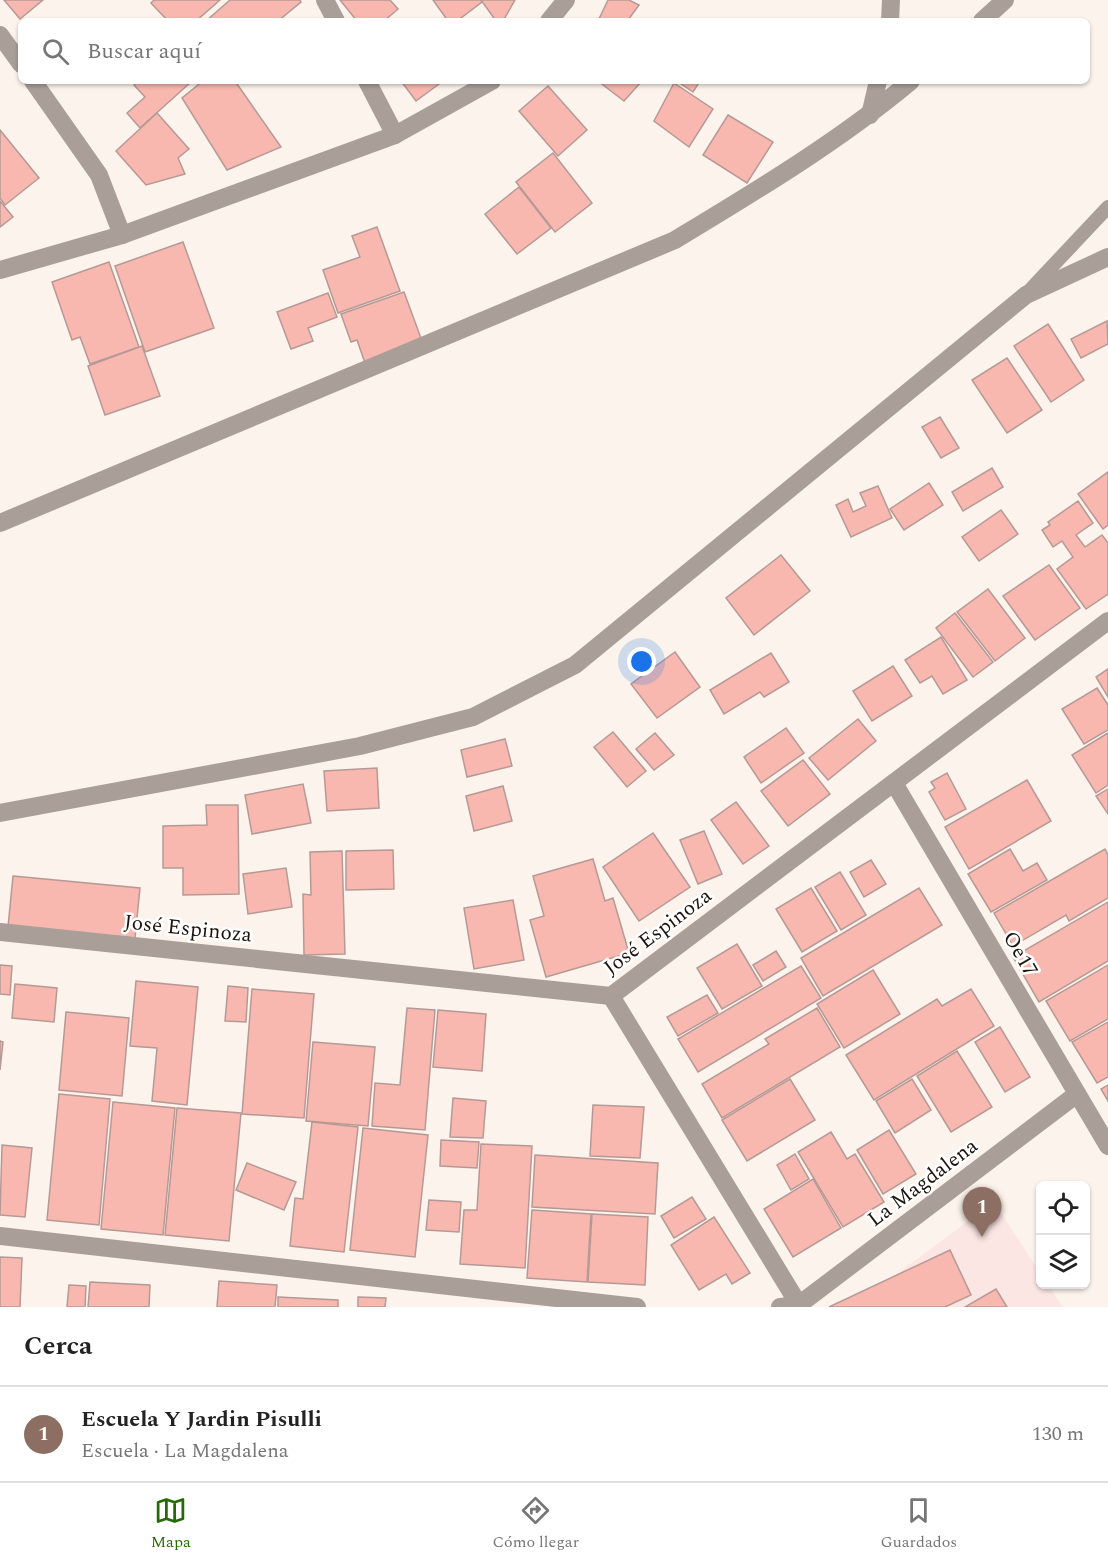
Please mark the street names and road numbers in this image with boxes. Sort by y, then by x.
street label: José Espinoza [597,880,720,983]
street label: José Espinoza [122,906,254,952]
street label: Oe17 [994,925,1046,983]
street label: La Magdalena [861,1130,986,1235]

